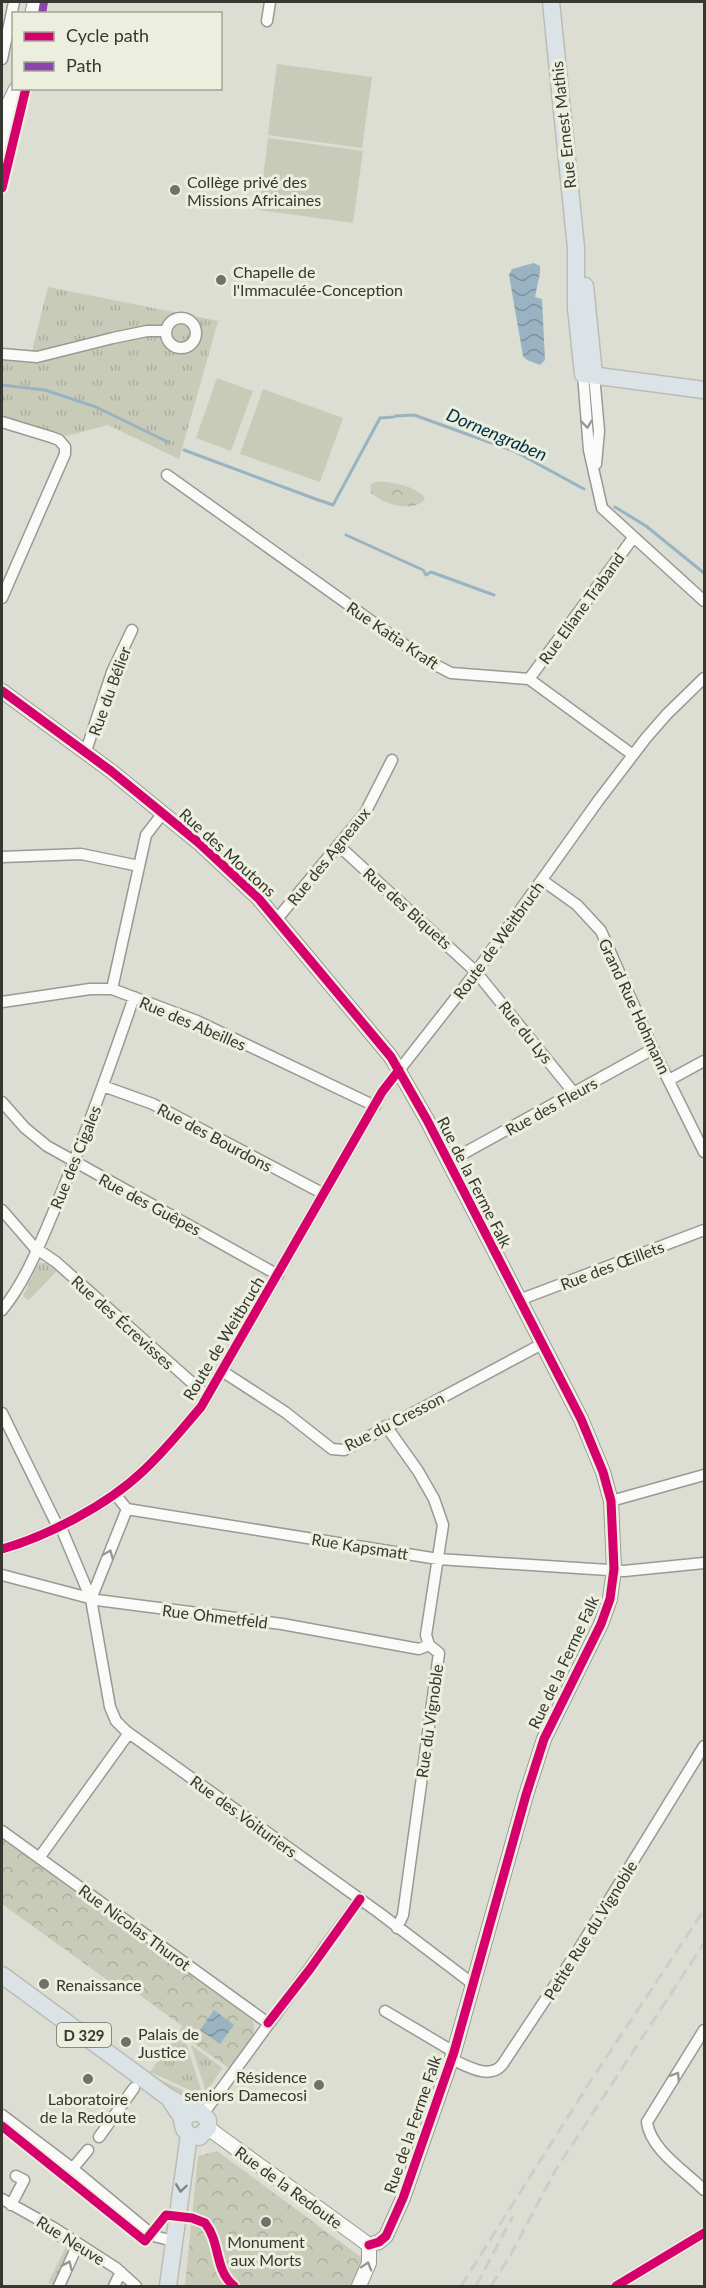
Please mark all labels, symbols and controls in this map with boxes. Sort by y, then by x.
legend [12,12,222,90]
text: Cycle path [66,24,149,46]
text: Path [66,54,102,76]
street label: Rue Ernest Mathis [547,60,579,190]
place label: Collège privé des Missions Africaines [187,172,321,209]
marker: Collège privé des Missions Africaines [168,183,182,197]
place label: Chapelle de l'Immaculée-Conception [233,262,403,299]
marker: Chapelle de l'Immaculée-Conception [214,273,228,287]
water label: Dornengraben [443,403,551,465]
one-way arrow [580,420,592,429]
street label: Rue Eliane Traband [534,549,628,667]
street label: Rue Katia Kraft [344,597,443,673]
street label: Rue du Bélier [84,644,134,738]
street label: Rue des Agneaux [283,803,373,909]
street label: Rue des Moutons [176,804,280,900]
street label: Rue des Biquets [360,863,456,953]
street label: Route de Weitbruch [449,877,547,1003]
street label: Grand Rue Hohmann [595,935,675,1077]
street label: Rue des Abeilles [137,992,249,1054]
street label: Rue du Lys [495,997,557,1067]
street label: Rue des Fleurs [502,1073,600,1139]
street label: Rue des Bourdons [154,1099,276,1175]
street label: Rue des Cigales [46,1103,104,1211]
street label: Rue de la Ferme Falk [434,1113,517,1251]
street label: Rue des Guêpes [96,1169,204,1239]
street label: Rue des Œillets [558,1236,667,1293]
street label: Rue des Écrevisses [68,1271,178,1373]
street label: Route de Weitbruch [179,1273,267,1403]
street label: Rue du Cresson [341,1388,447,1454]
street label: Rue Kapsmatt [310,1529,410,1563]
one-way arrow [102,1549,114,1560]
street label: Rue de la Ferme Falk [524,1592,603,1732]
street label: Rue Ohmetfeld [161,1600,269,1632]
street label: Rue du Vignoble [412,1663,446,1779]
street label: Rue des Voituriers [187,1771,301,1861]
street label: Petite Rue du Vignoble [539,1857,641,2003]
street label: Rue Nicolas Thurot [76,1880,195,1974]
place label: Renaissance [56,1975,141,1994]
marker: Renaissance [37,1977,51,1991]
road number: D 329 [57,2023,111,2047]
place label: Palais de Justice [138,2024,199,2061]
marker: Palais de Justice [119,2035,133,2049]
street label: Rue de la Ferme Falk [379,2052,445,2195]
place label: Résidence seniors Damecosi [184,2067,307,2104]
marker: Laboratoire de la Redoute [81,2072,95,2086]
one-way arrow [668,2072,680,2082]
marker: Résidence seniors Damecosi [312,2078,326,2092]
place label: Laboratoire de la Redoute [40,2089,136,2126]
street label: Rue de la Redoute [232,2142,346,2232]
one-way arrow [176,2184,188,2193]
street label: Rue Neuve [33,2212,109,2268]
marker: Monument aux Morts [259,2215,273,2229]
place label: Monument aux Morts [227,2232,305,2269]
one-way arrow [61,2260,73,2271]
one-way arrow [360,2261,372,2272]

